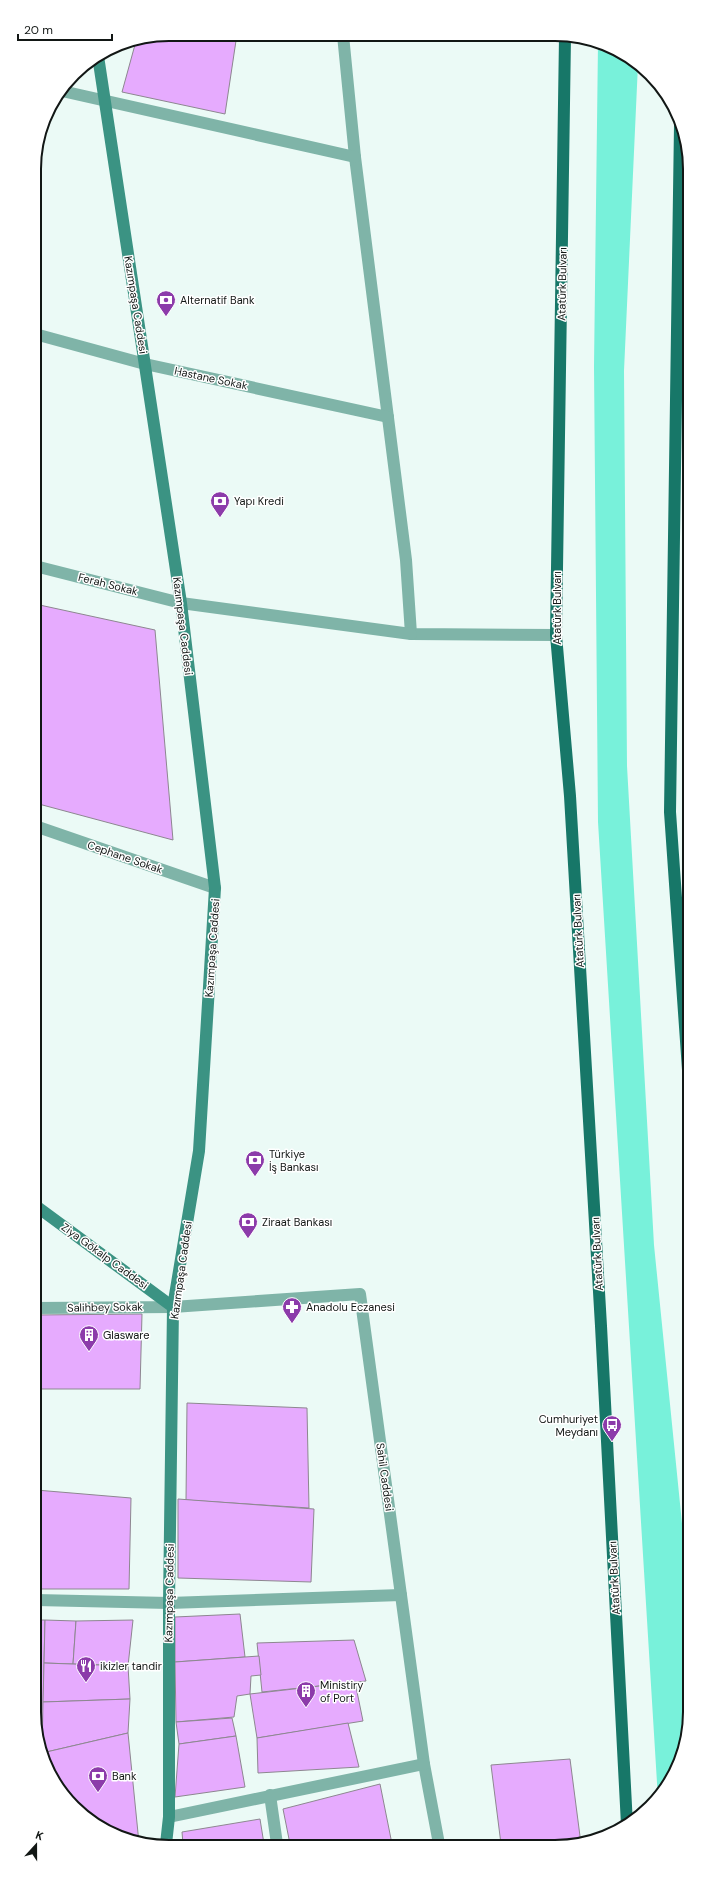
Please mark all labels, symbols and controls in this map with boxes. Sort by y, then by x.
scale bar [18,16,112,42]
text: 20 m [24,22,53,38]
street label: Atatürk Bulvarı [554,247,570,321]
street label: Kazımpaşa Caddesi [121,255,151,355]
bank icon: Alternatif Bank [155,289,177,317]
place label: Alternatif Bank [180,293,255,307]
street label: Hastane Sokak [173,363,249,393]
bank icon: Yapı Kredi [209,490,231,518]
place label: Yapı Kredi [234,494,284,508]
street label: Ferah Sokak [77,570,140,598]
street label: Atatürk Bulvarı [550,571,564,645]
street label: Kazımpaşa Caddesi [170,576,196,676]
street label: Cephane Sokak [85,838,165,877]
street label: Atatürk Bulvarı [569,894,587,968]
street label: Kazımpaşa Caddesi [202,898,222,998]
place label: Türkiye İş Bankası [269,1147,318,1174]
bank icon: Türkiye İş Bankası [244,1149,266,1177]
bank icon: Ziraat Bankası [237,1211,259,1239]
place label: Ziraat Bankası [262,1215,332,1229]
street label: Atatürk Bulvarı [588,1217,606,1291]
street label: Ziya Gökalp Caddesi [59,1220,151,1292]
street label: Kazımpaşa Caddesi [167,1220,195,1320]
pharmacy icon: Anadolu Eczanesi [281,1296,303,1324]
street label: Salihbey Sokak [67,1299,143,1315]
place label: Anadolu Eczanesi [306,1300,395,1314]
building icon: Glasware [78,1324,100,1352]
place label: Glasware [103,1328,149,1342]
place label: Cumhuriyet Meydanı [539,1412,598,1439]
bus stop icon: Cumhuriyet Meydanı [601,1414,623,1442]
street label: Sahil Caddesi [373,1442,397,1512]
street label: Atatürk Bulvarı [605,1541,623,1615]
street label: Kazımpaşa Caddesi [161,1543,177,1643]
restaurant icon: ikizler tandir [75,1655,97,1683]
place label: ikizler tandir [100,1659,162,1673]
place label: Ministiry of Port [320,1678,363,1705]
building icon: Ministiry of Port [295,1680,317,1708]
bank icon: Bank [87,1765,109,1793]
place label: Bank [112,1769,137,1783]
north arrow [16,1825,56,1865]
text: K [34,1828,45,1843]

